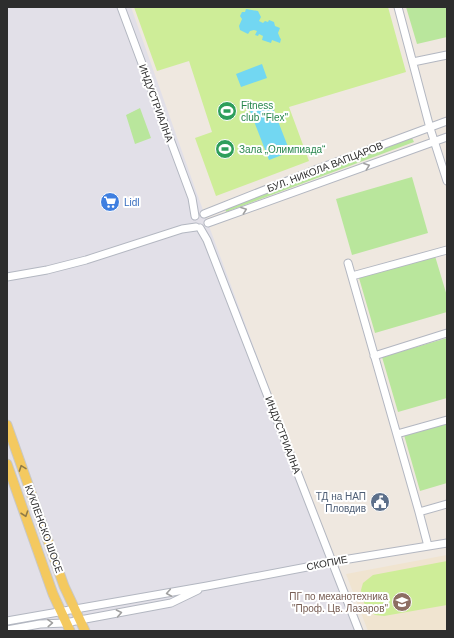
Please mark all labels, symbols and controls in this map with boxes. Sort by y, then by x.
street label: ИНДУСТРИАЛНА [137,63,175,144]
sports icon: Fitness club "Flex" [216,100,238,122]
place label: Fitness club "Flex" [241,100,289,123]
sports icon: Зала „Олимпиада“ [214,138,236,160]
street label: БУЛ. НИКОЛА ВАПЦАРОВ [265,140,385,194]
place label: Зала „Олимпиада“ [239,144,325,155]
one-way arrow [363,162,370,170]
supermarket icon: Lidl [99,191,121,213]
place label: Lidl [124,197,140,208]
one-way arrow [241,206,248,214]
street label: ИНДУСТРИАЛНА [263,395,303,475]
one-way arrow [19,464,27,471]
street label: КУКЛЕНСКО ШОСЕ [23,483,65,575]
place label: ТД на НАП Пловдив [316,491,366,514]
public building icon: ТД на НАП Пловдив [369,491,391,513]
one-way arrow [20,510,28,517]
street label: СКОПИЕ [305,554,349,572]
one-way arrow [166,588,172,596]
place label: ПГ по механотехника "Проф. Цв. Лазаров" [289,591,388,614]
school or university icon: ПГ по механотехника "Проф. Цв. Лазаров" [391,591,413,613]
one-way arrow [116,610,122,618]
one-way arrow [47,619,53,628]

